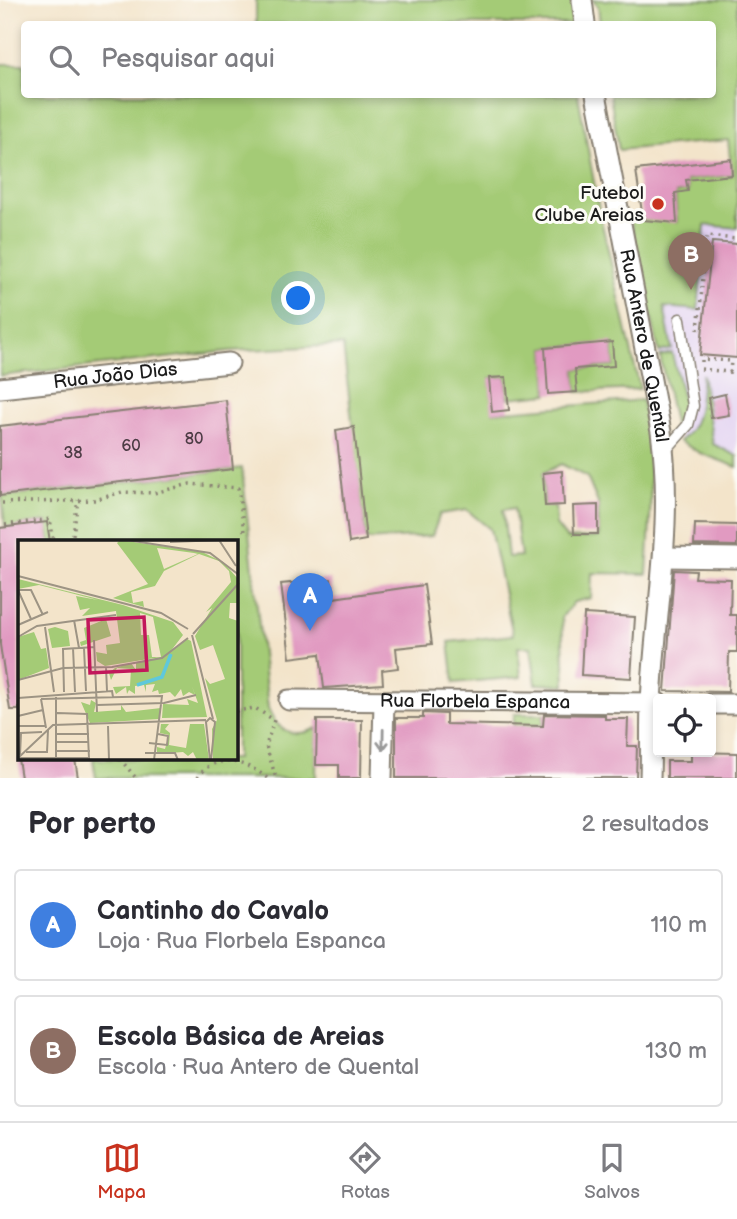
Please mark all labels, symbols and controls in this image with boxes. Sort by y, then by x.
search box [21,21,716,98]
icon: search [45,41,83,79]
text: Pesquisar aqui [101,44,275,75]
place label: Futebol Clube Areias [535,182,644,227]
marker: Futebol Clube Areias [650,196,666,212]
pin: B [668,232,714,290]
street label: Rua Antero de Quental [615,247,674,443]
your location [281,281,315,315]
street label: Rua João Dias [52,357,179,394]
house number: 80 [185,430,203,449]
house number: 60 [121,437,141,456]
house number: 38 [63,444,83,463]
inset map [18,540,238,760]
pin: A [287,573,333,631]
street label: Rua Florbela Espanca [380,689,570,714]
map controls [653,694,716,757]
button: locate [653,694,716,757]
one-way arrow [376,728,390,751]
text: Por perto [28,806,156,842]
text: 2 resultados [581,810,709,838]
text: Cantinho do Cavalo [97,896,329,927]
text: A [46,911,60,939]
text: 110 m [650,911,707,939]
text: Loja · Rua Florbela Espanca [97,927,386,955]
text: Escola Básica de Areias [97,1022,384,1053]
text: B [45,1037,61,1065]
text: 130 m [645,1037,707,1065]
text: Escola · Rua Antero de Quental [97,1053,419,1081]
tab: Mapa [97,1139,146,1204]
tab: Rotas [340,1139,390,1204]
tab: Salvos [584,1139,640,1204]

